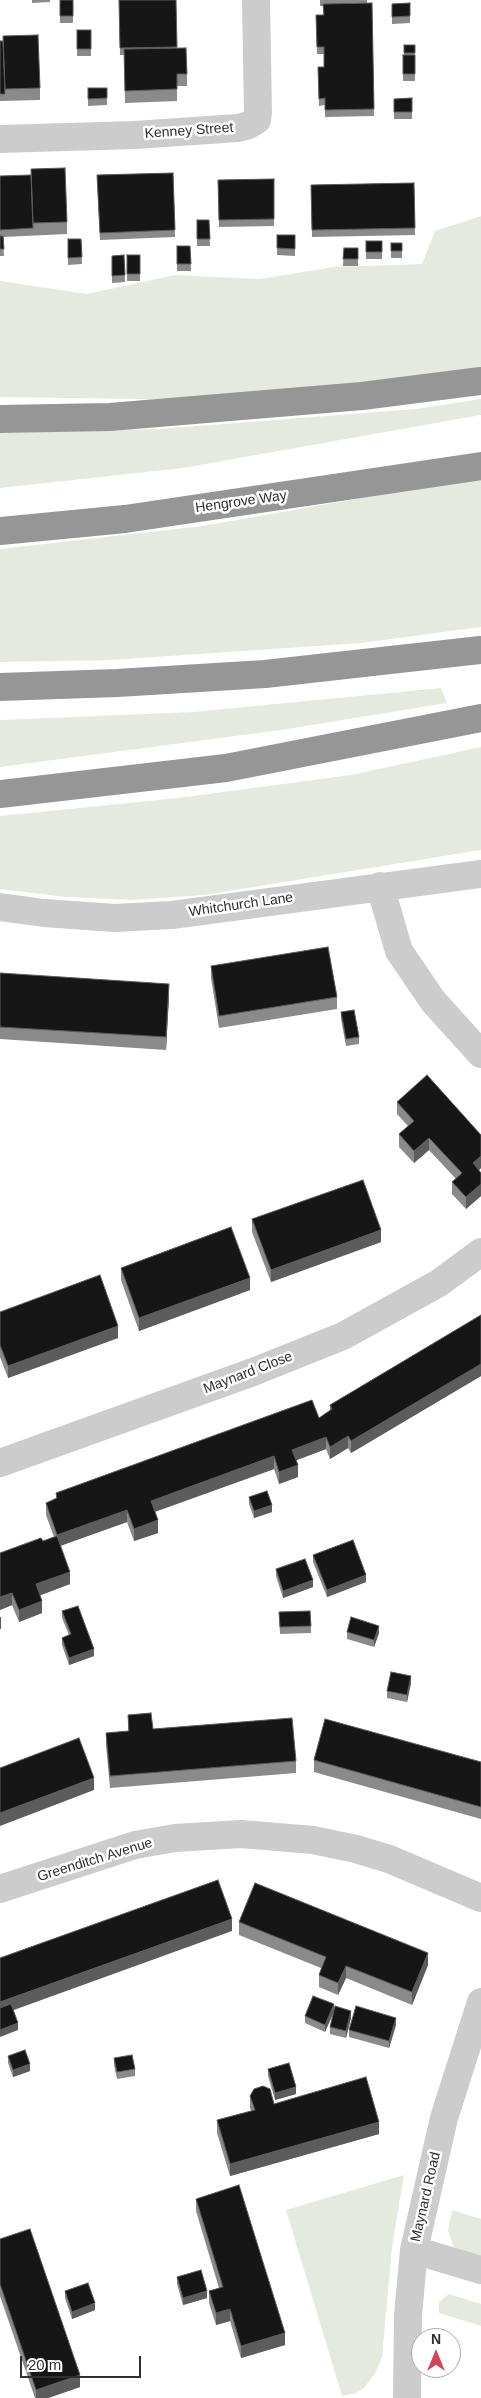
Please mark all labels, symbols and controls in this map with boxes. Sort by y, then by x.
street label: Kenney Street [144,120,234,142]
street label: Hengrove Way [194,487,288,517]
street label: Whitchurch Lane [188,889,294,921]
street label: Maynard Close [201,1348,295,1398]
street label: Greenditch Avenue [35,1834,155,1886]
street label: Maynard Road [407,2150,445,2244]
north arrow [411,2328,461,2378]
text: N [431,2331,441,2347]
scale bar [22,2346,144,2378]
text: 20 m [28,2356,61,2373]

